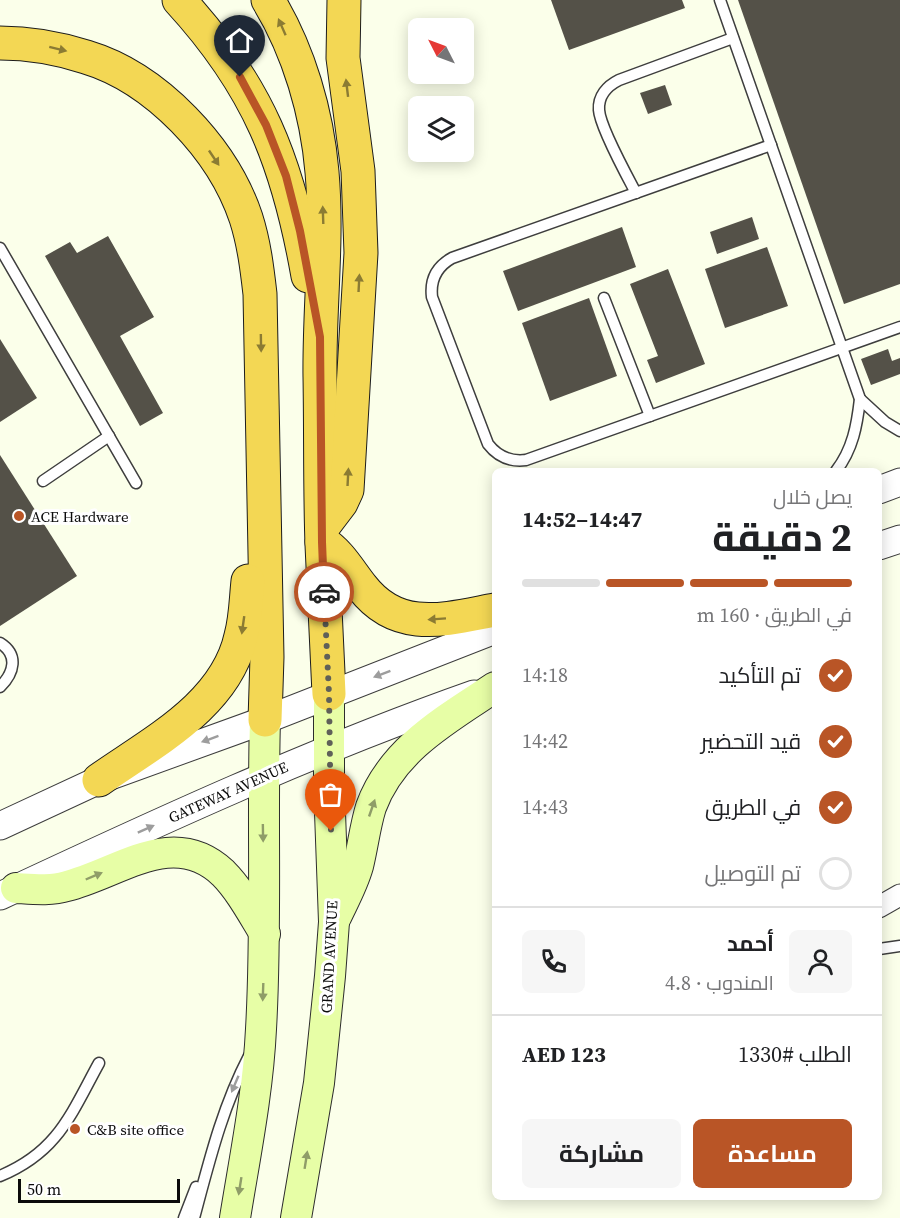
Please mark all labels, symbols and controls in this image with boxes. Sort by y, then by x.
pin [214,15,265,77]
one-way arrow [277,17,287,35]
north arrow [408,18,474,84]
map controls [408,18,474,162]
icon: home [223,24,256,57]
one-way arrow [49,45,67,55]
one-way arrow [343,79,352,98]
button: layers [408,96,474,162]
one-way arrow [209,149,220,166]
one-way arrow [319,206,328,225]
one-way arrow [354,273,364,292]
one-way arrow [256,334,265,353]
one-way arrow [343,468,353,487]
text: يصل خلال [773,483,852,511]
text: 14:47–14:52 [522,504,642,534]
place label: ACE Hardware [31,506,129,527]
marker: ACE Hardware [12,509,26,523]
text: 2 دقيقة [712,511,852,564]
courier [294,562,354,622]
icon: car [308,576,341,609]
text: في الطريق · 160 m [697,601,852,629]
one-way arrow [428,615,447,624]
one-way arrow [238,616,248,635]
icon: check [819,659,852,692]
text: تم التأكيد [719,660,801,690]
text: 14:18 [522,661,568,689]
one-way arrow [373,670,391,680]
icon: check [819,725,852,758]
text: قيد التحضير [701,726,801,756]
text: 14:42 [522,727,568,755]
one-way arrow [200,734,218,744]
street label: GATEWAY AVENUE [165,756,291,828]
pin [305,769,356,831]
icon: bag [314,778,347,811]
icon: check [819,791,852,824]
text: في الطريق [705,792,801,822]
text: 14:43 [522,793,568,821]
one-way arrow [367,798,377,816]
one-way arrow [137,824,154,833]
one-way arrow [258,824,268,843]
text: تم التوصيل [704,858,801,888]
one-way arrow [85,871,103,881]
street label: GRAND AVENUE [316,900,342,1014]
text: أحمد [727,928,774,958]
button: phone [522,930,585,993]
button: person [789,930,852,993]
text: المندوب · 4.8 [665,969,774,997]
one-way arrow [258,983,267,1002]
text: AED 123 [522,1039,606,1069]
text: الطلب #1330 [738,1039,852,1069]
one-way arrow [230,1076,240,1094]
place label: C&B site office [87,1119,184,1140]
button: مشاركة [522,1119,681,1188]
button: مساعدة [693,1119,852,1188]
marker: C&B site office [68,1122,82,1136]
one-way arrow [302,1151,311,1170]
scale bar [18,1176,180,1204]
one-way arrow [235,1176,244,1195]
text: 50 m [27,1178,61,1200]

